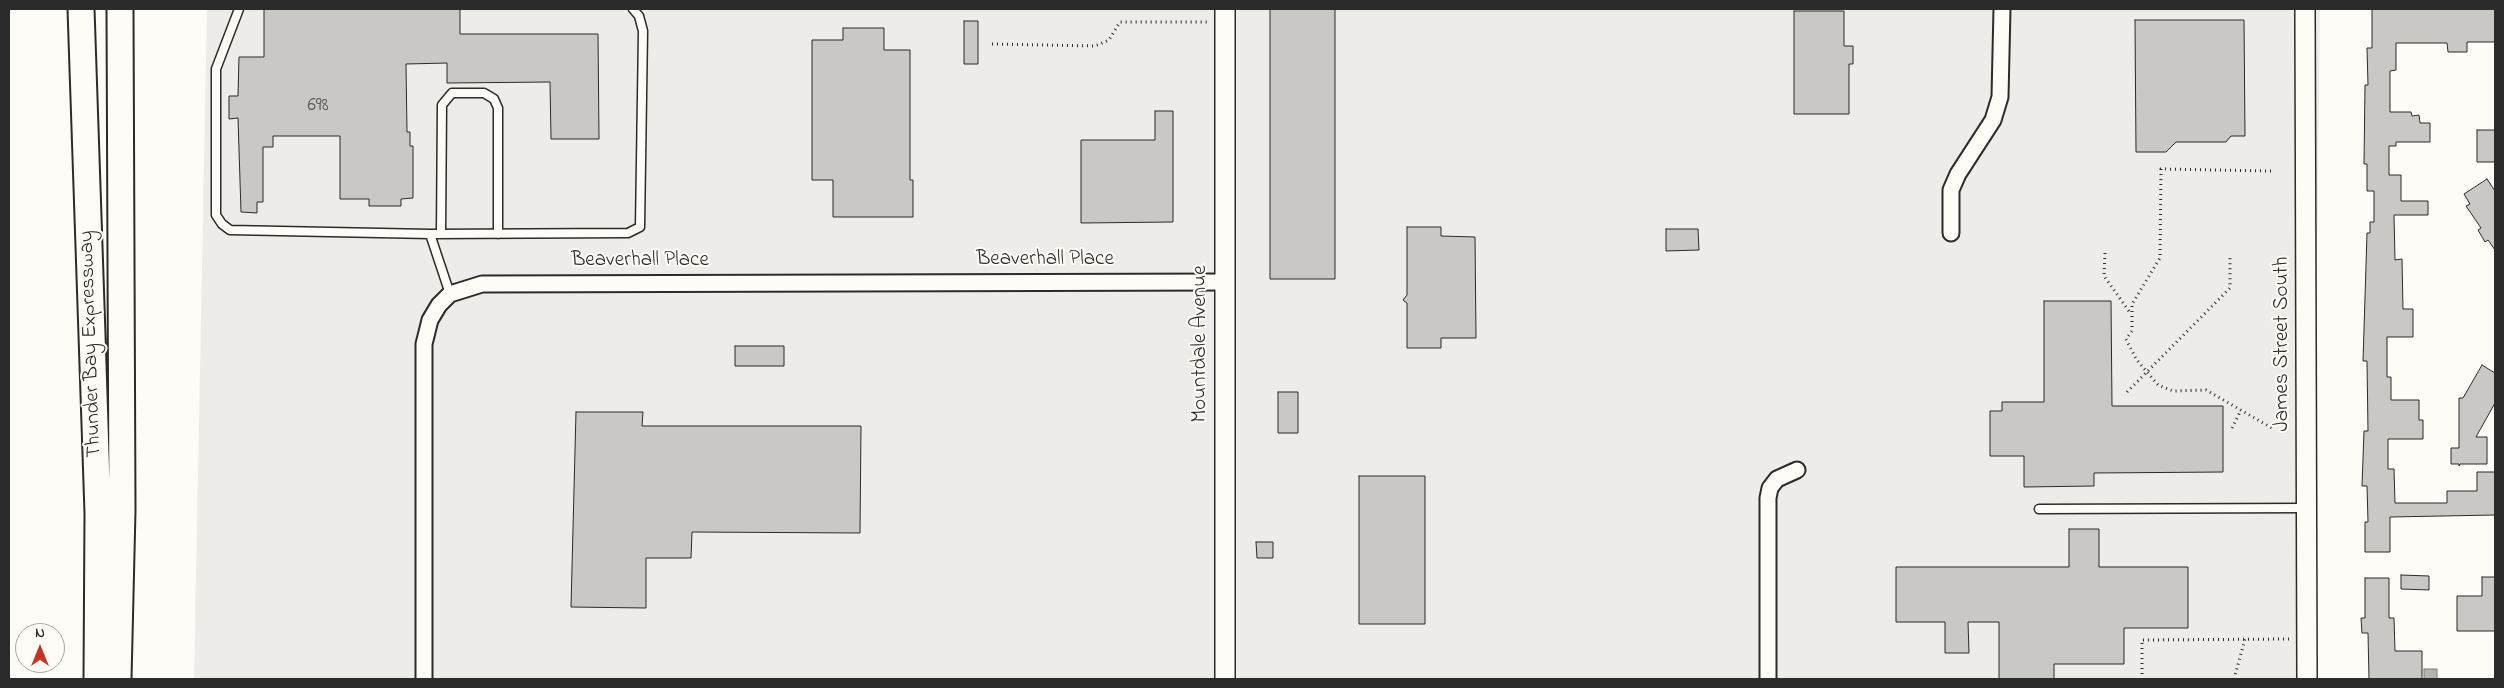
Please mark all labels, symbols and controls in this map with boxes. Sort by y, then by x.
house number: 698 [307,96,329,118]
street label: Thunder Bay Expressway [75,230,109,458]
street label: Beaverhall Place [976,248,1114,274]
street label: Beaverhall Place [571,249,709,275]
street label: James Street South [2271,257,2297,431]
street label: Mountdale Avenue [1189,265,1215,423]
north arrow [15,623,65,673]
text: N [35,623,45,644]

